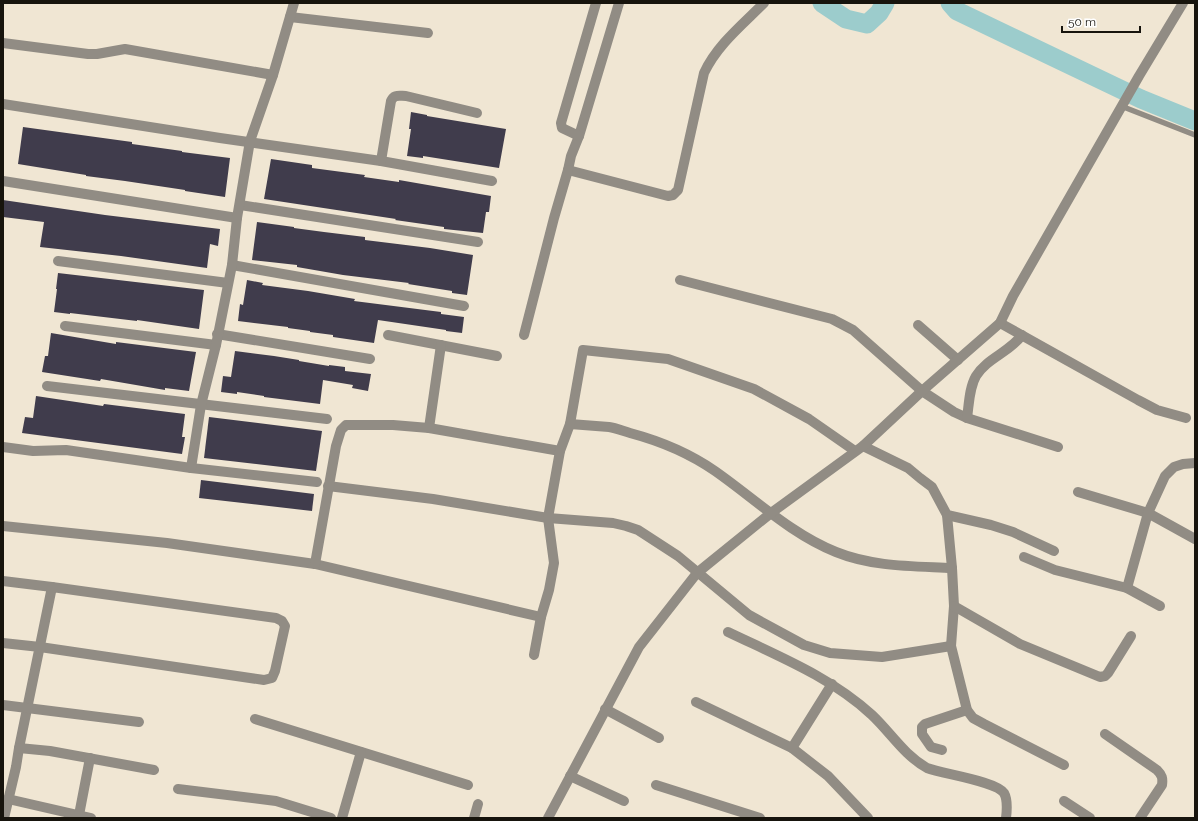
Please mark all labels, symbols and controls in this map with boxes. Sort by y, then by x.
scale bar [1062,8,1140,34]
text: 50 m [1068,15,1096,29]

